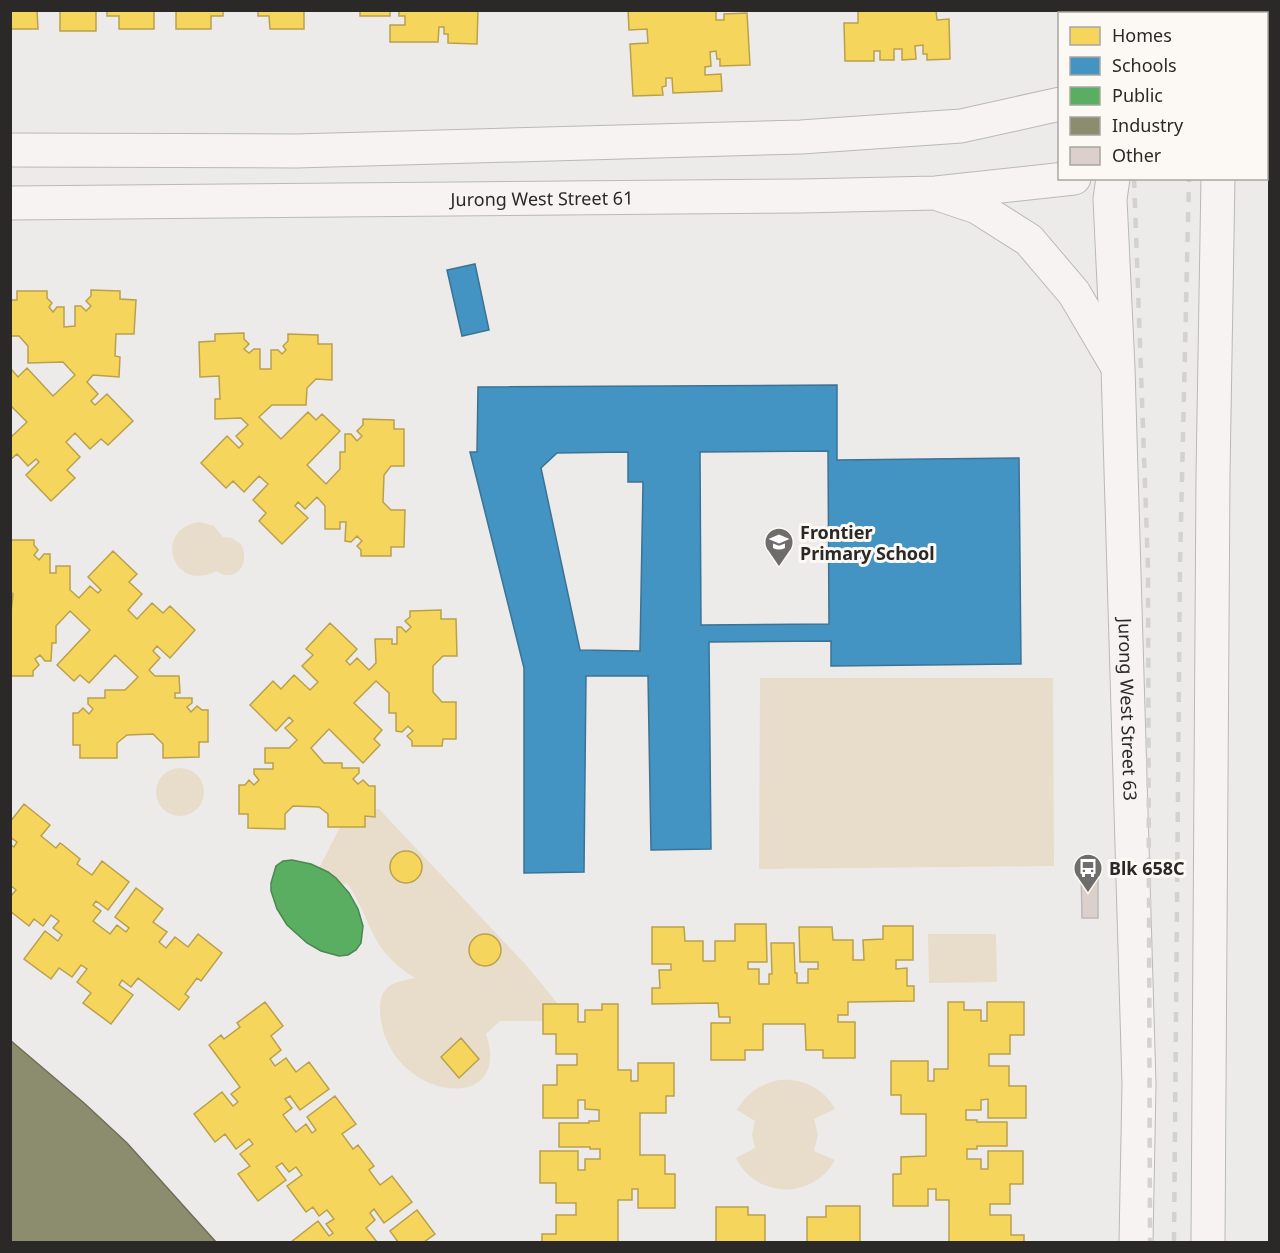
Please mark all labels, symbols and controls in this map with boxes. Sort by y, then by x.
legend [1058,12,1268,180]
text: Homes [1112,23,1172,47]
text: Schools [1112,53,1177,77]
text: Public [1112,83,1163,107]
text: Industry [1112,113,1184,137]
text: Other [1112,143,1162,167]
street label: Jurong West Street 61 [448,185,633,211]
place label: Frontier Primary School [800,520,935,565]
school or university icon: Frontier Primary School [763,526,795,568]
street label: Jurong West Street 63 [1113,616,1143,801]
bus stop icon: Blk 658C [1072,852,1104,894]
place label: Blk 658C [1109,856,1185,880]

